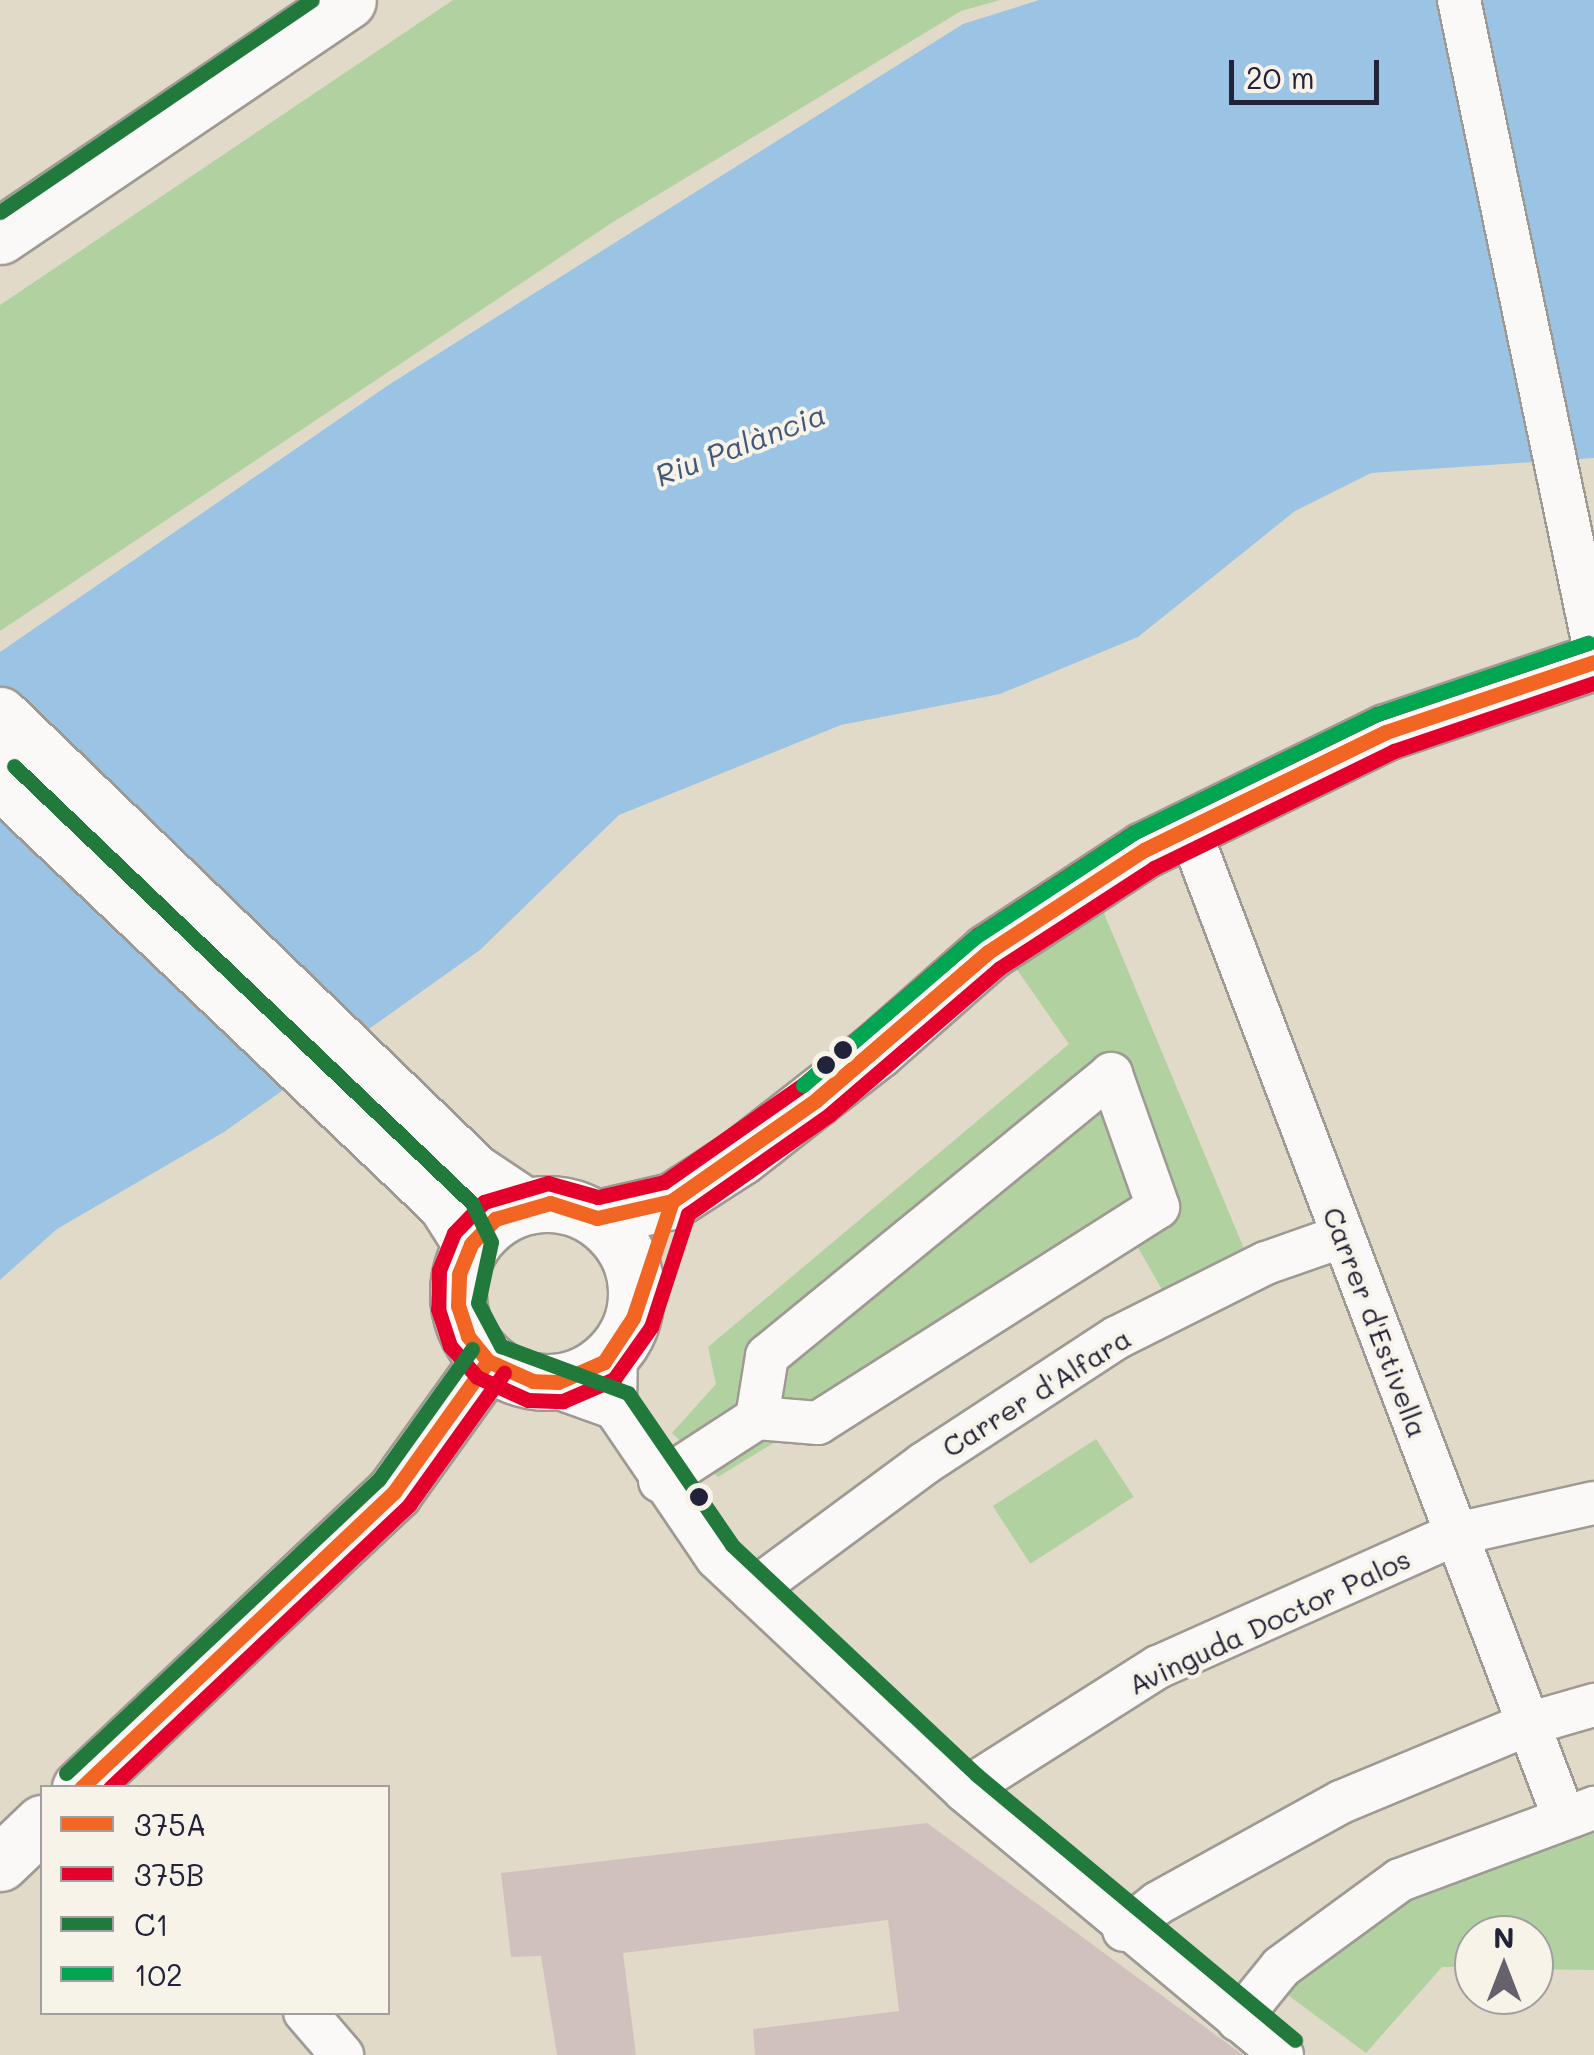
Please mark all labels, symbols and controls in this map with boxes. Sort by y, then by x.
scale bar [1234,40,1384,102]
text: 20 m [1246,57,1315,97]
water label: Riu Palància [650,395,830,493]
unlabelled marker [833,1040,853,1060]
unlabelled marker [816,1055,836,1075]
street label: Carrer d'Estivella [1317,1202,1435,1442]
street label: Carrer d'Alfara [935,1321,1137,1463]
unlabelled marker [689,1487,709,1507]
street label: Avinguda Doctor Palos [1123,1541,1415,1701]
legend [40,1785,390,2015]
text: 375A [134,1804,207,1844]
text: 375B [134,1854,204,1894]
text: C1 [134,1904,169,1944]
north arrow [1454,1915,1554,2015]
text: N [1493,1919,1515,1955]
text: 102 [134,1954,183,1994]

